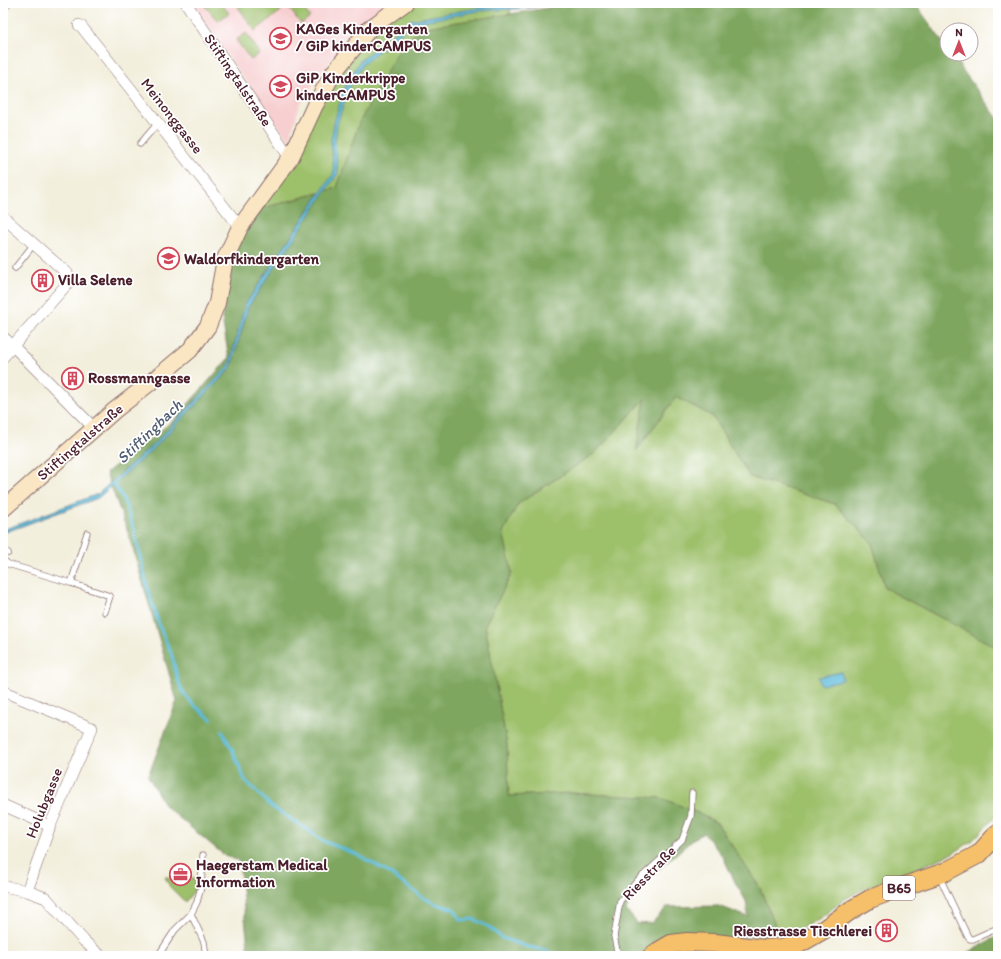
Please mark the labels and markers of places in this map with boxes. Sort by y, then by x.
place label: KAGes Kindergarten / GiP kinderCAMPUS [295,20,432,55]
school or university icon: KAGes Kindergarten / GiP kinderCAMPUS [268,25,294,51]
place label: GiP Kinderkrippe kinderCAMPUS [296,69,406,104]
school or university icon: GiP Kinderkrippe kinderCAMPUS [268,74,294,100]
school or university icon: Waldorfkindergarten [156,246,182,272]
place label: Waldorfkindergarten [184,250,319,269]
building icon: Villa Selene [30,267,56,293]
place label: Villa Selene [58,271,133,289]
building icon: Rossmanngasse [59,365,85,391]
place label: Rossmanngasse [88,369,190,388]
place label: Haegerstam Medical Information [196,856,328,891]
office icon: Haegerstam Medical Information [168,861,194,887]
building icon: Riesstrasse Tischlerei [874,918,900,944]
place label: Riesstrasse Tischlerei [733,922,872,940]

